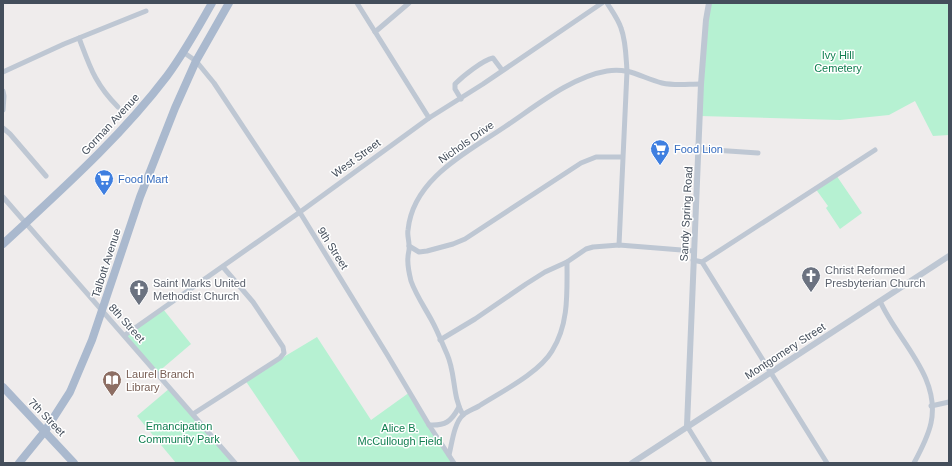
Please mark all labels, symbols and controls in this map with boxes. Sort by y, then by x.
park label: Ivy Hill Cemetery [814,49,862,74]
street label: Gorman Avenue [79,91,141,157]
street label: Nichols Drive [436,119,496,165]
street label: West Street [329,136,383,180]
supermarket icon: Food Lion [649,138,671,166]
place label: Food Lion [674,143,723,155]
street label: Sandy Spring Road [678,166,694,262]
supermarket icon: Food Mart [93,168,115,196]
place label: Food Mart [118,173,168,185]
street label: 9th Street [315,225,351,271]
street label: Talbott Avenue [89,227,123,299]
place label: Christ Reformed Presbyterian Church [825,264,925,289]
church icon: Christ Reformed Presbyterian Church [800,265,822,293]
place label: Saint Marks United Methodist Church [153,277,246,302]
church icon: Saint Marks United Methodist Church [128,278,150,306]
street label: 8th Street [107,301,147,345]
street label: Montgomery Street [743,320,827,382]
place label: Laurel Branch Library [126,368,195,393]
library icon: Laurel Branch Library [101,369,123,397]
street label: 7th Street [26,396,68,438]
park label: Emancipation Community Park [138,420,220,445]
park label: Alice B. McCullough Field [358,422,442,447]

